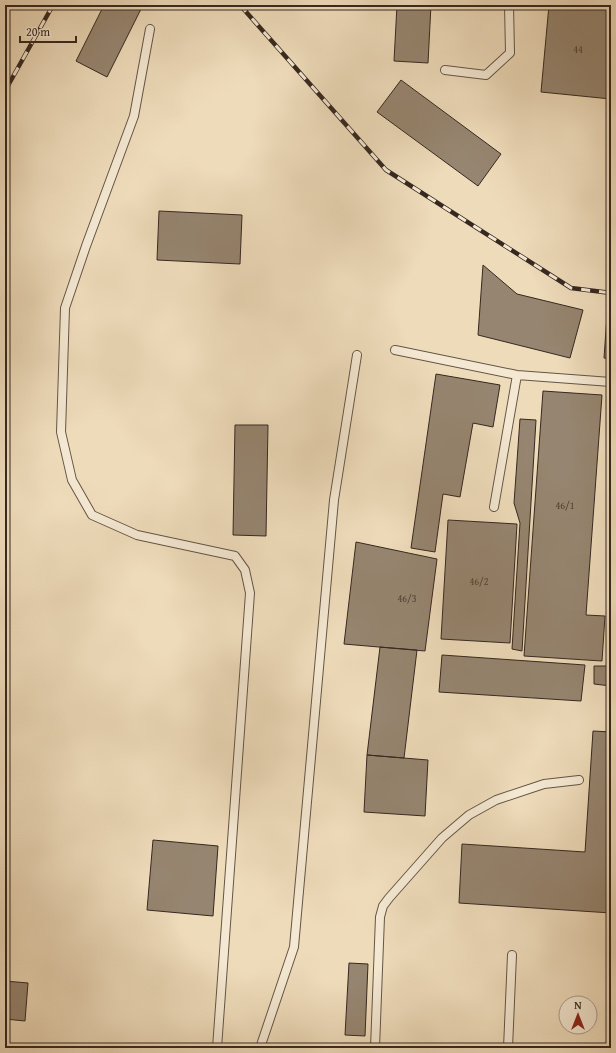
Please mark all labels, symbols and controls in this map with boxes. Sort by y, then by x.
scale bar [20,18,76,44]
text: 20 m [26,23,50,40]
house number: 44 [573,42,583,57]
house number: 46/1 [555,498,575,513]
house number: 46/2 [469,574,489,589]
house number: 46/3 [397,591,417,606]
north arrow [558,995,598,1035]
text: N [574,997,582,1013]

